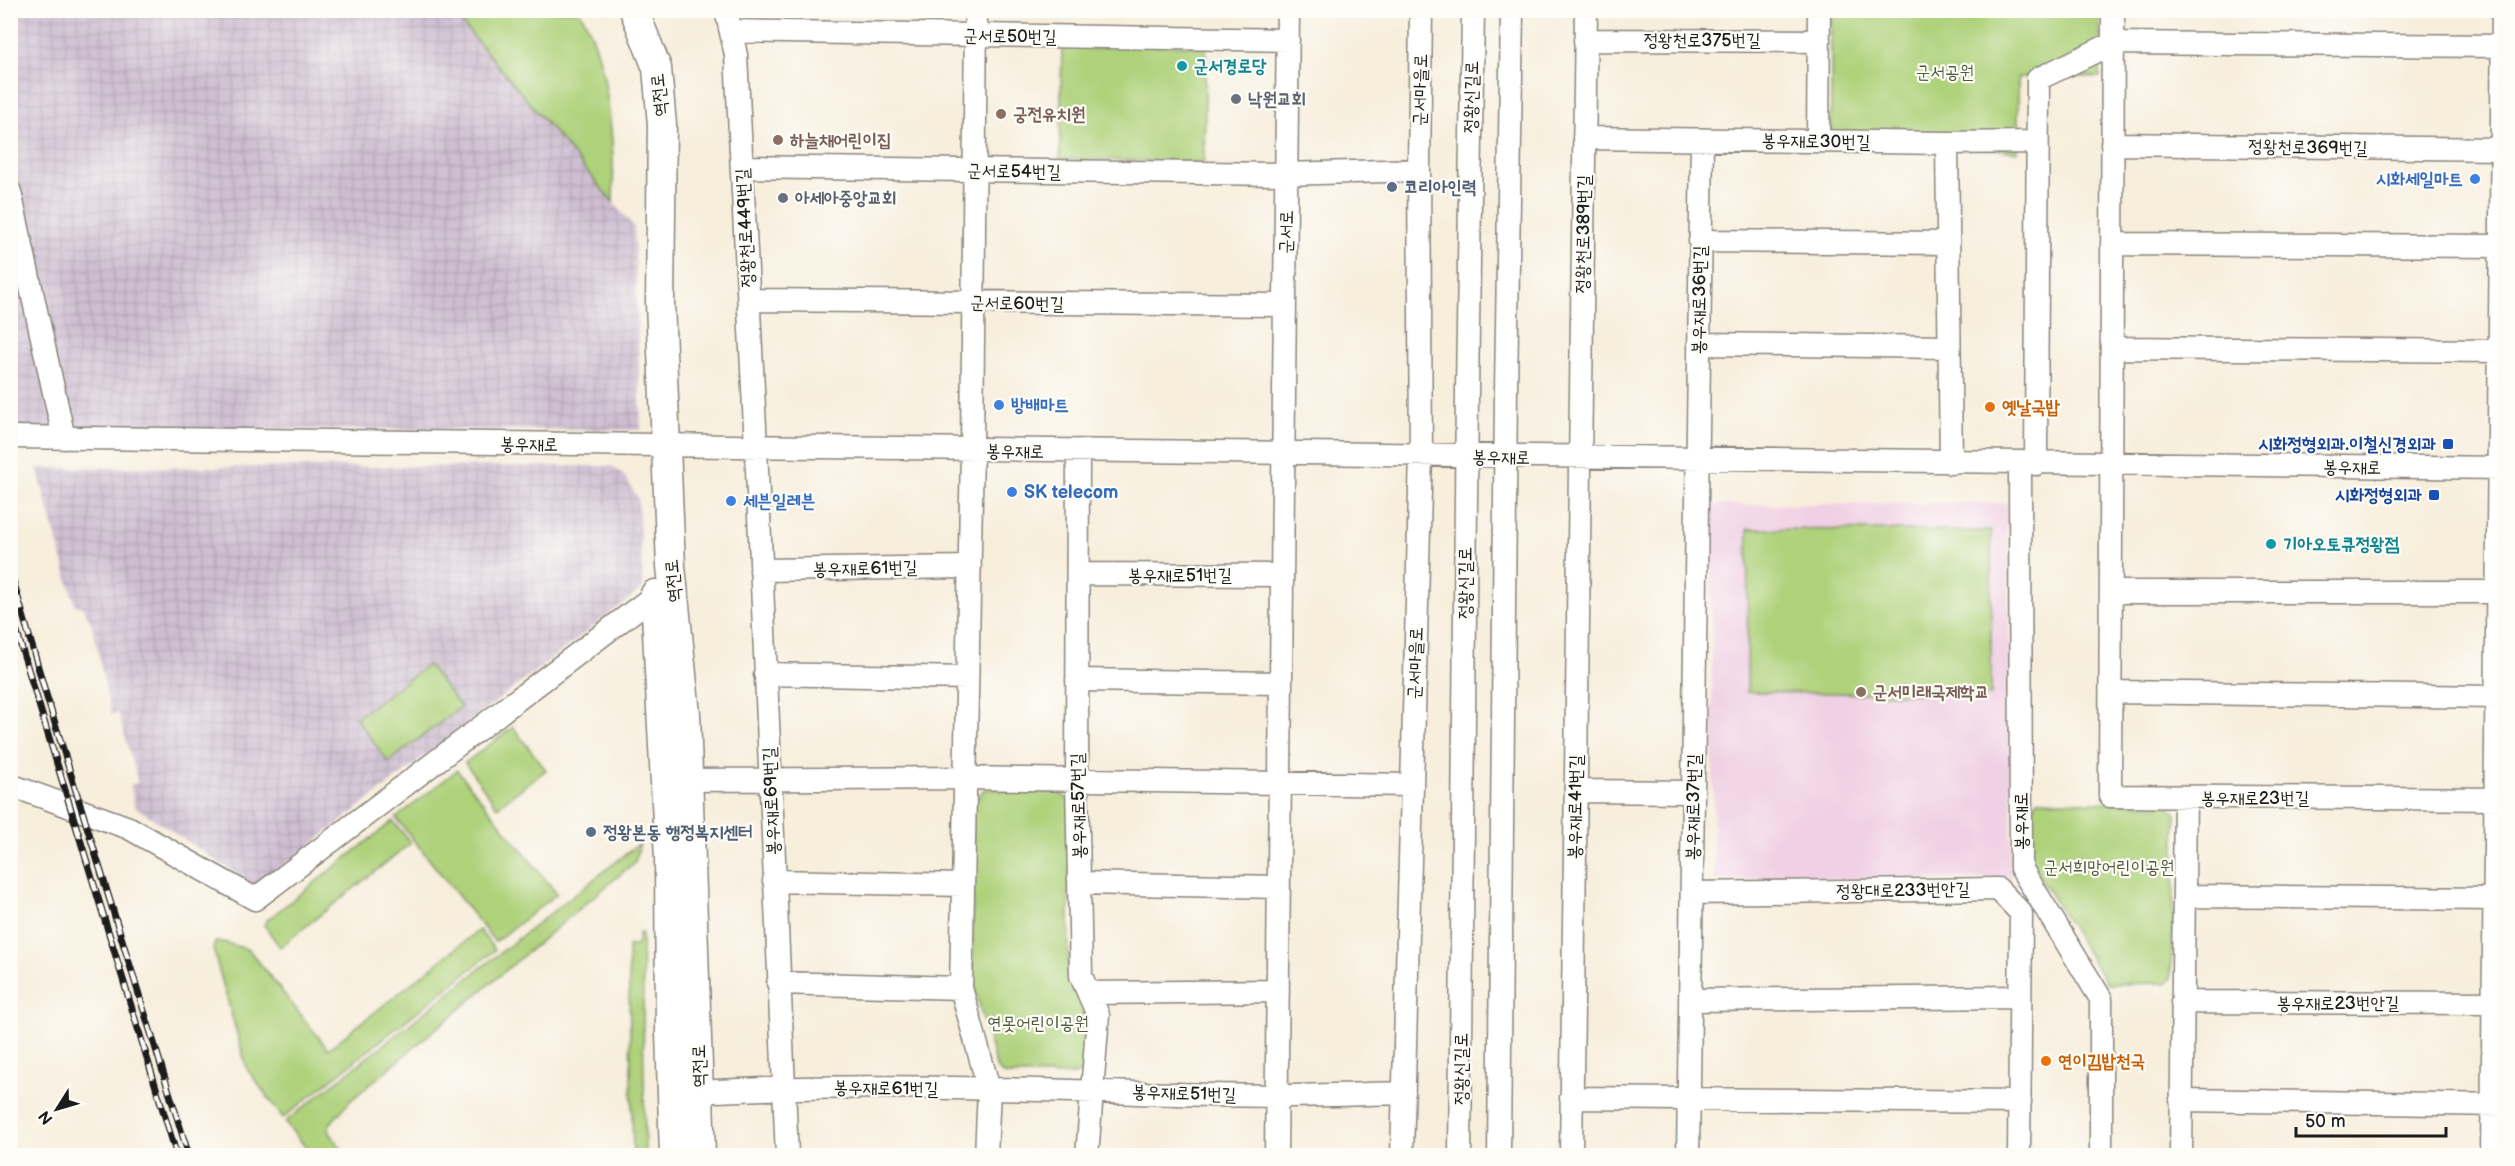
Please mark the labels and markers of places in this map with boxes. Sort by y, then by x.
place label: 군서경로당 [1194,56,1267,77]
marker: 군서경로당 [1175,59,1189,73]
place label: 낙원교회 [1248,89,1306,110]
marker: 낙원교회 [1229,92,1243,106]
place label: 궁전유치원 [1013,104,1085,125]
marker: 궁전유치원 [994,107,1008,121]
place label: 하늘채어린이집 [790,130,891,151]
marker: 하늘채어린이집 [771,133,785,147]
place label: 시화세일마트 [2376,169,2463,190]
marker: 시화세일마트 [2468,172,2482,186]
place label: 코리아인력 [1404,177,1476,198]
marker: 코리아인력 [1385,180,1399,194]
place label: 아세아중앙교회 [795,188,896,209]
marker: 아세아중앙교회 [776,191,790,205]
place label: 방배마트 [1011,395,1069,416]
place label: 옛날국밥 [2002,397,2060,418]
marker: 방배마트 [992,398,1006,412]
marker: 옛날국밥 [1983,400,1997,414]
place label: 시화정형외과.이철신경외과 [2258,434,2437,455]
marker: 시화정형외과.이철신경외과 [2441,437,2455,451]
place label: SK telecom [1024,482,1118,503]
marker: SK telecom [1005,485,1019,499]
place label: 시화정형외과 [2335,485,2423,506]
marker: 시화정형외과 [2427,488,2441,502]
place label: 세븐일레븐 [743,491,815,512]
marker: 세븐일레븐 [724,494,738,508]
place label: 기아오토큐정왕점 [2283,534,2399,555]
marker: 기아오토큐정왕점 [2264,537,2278,551]
place label: 군서미래국제학교 [1873,682,1989,703]
marker: 군서미래국제학교 [1854,685,1868,699]
place label: 정왕본동 행정복지센터 [603,822,753,843]
marker: 정왕본동 행정복지센터 [584,825,598,839]
place label: 연이김밥천국 [2058,1051,2145,1072]
marker: 연이김밥천국 [2039,1054,2053,1068]

